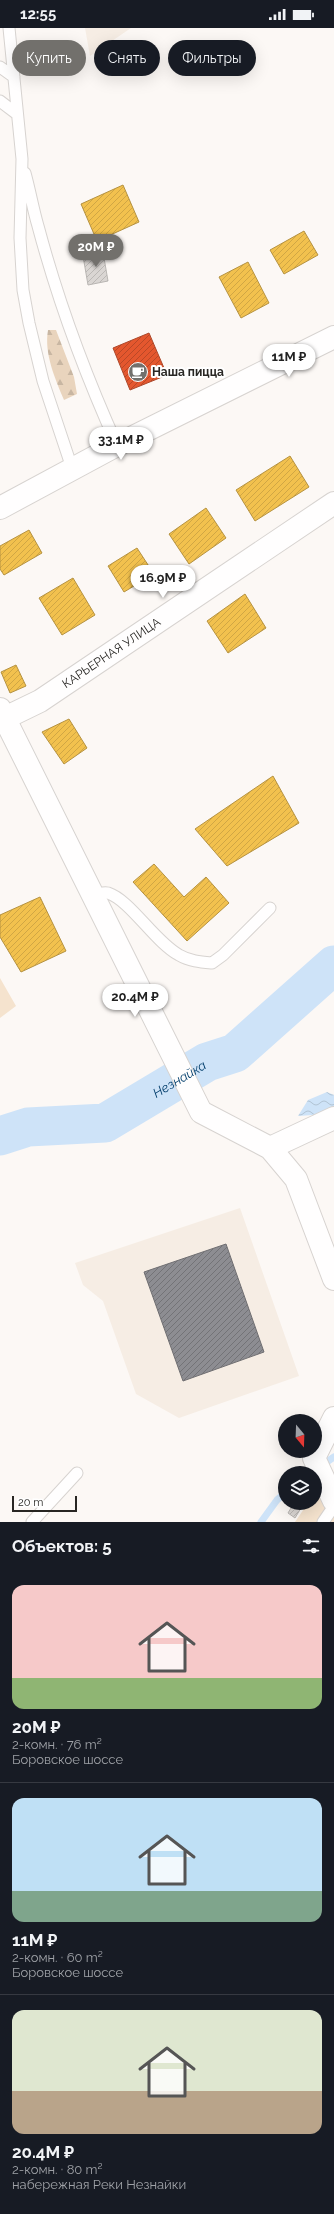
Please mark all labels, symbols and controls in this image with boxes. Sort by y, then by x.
text: 12:55 [20,5,56,23]
chip: Купить [12,40,86,76]
chip: Снять [94,40,160,76]
chip: Фильтры [168,40,256,76]
pin: 20M ₽ [68,234,124,268]
text: 20M ₽ [77,239,115,254]
pin: 11M ₽ [261,344,317,378]
text: 11M ₽ [272,349,306,364]
cafe icon: Наша пицца [127,361,149,383]
place label: Наша пицца [152,365,224,379]
pin: 33.1M ₽ [84,427,158,461]
text: 33.1M ₽ [98,432,144,447]
pin: 16.9M ₽ [126,565,200,599]
text: 16.9M ₽ [140,570,186,585]
street label: КАРЬЕРНАЯ УЛИЦА [60,615,163,691]
pin: 20.4M ₽ [98,984,172,1018]
text: 20.4M ₽ [111,989,159,1004]
water label: Незнайка [150,1057,209,1100]
north arrow [278,1414,322,1458]
map controls [278,1414,322,1510]
button: layers [278,1466,322,1510]
scale bar [12,1494,77,1513]
text: 20 m [18,1496,43,1509]
icon: filters [300,1535,322,1557]
text: Объектов: 5 [12,1536,112,1556]
icon: home [131,1611,203,1683]
text: 20M ₽ [12,1717,61,1737]
text: 2-комн. · 76 m² [12,1737,102,1752]
text: Боровское шоссе [12,1752,123,1767]
icon: home [131,1824,203,1896]
text: 11M ₽ [12,1930,57,1950]
text: 2-комн. · 60 m² [12,1950,103,1965]
text: Боровское шоссе [12,1965,123,1980]
icon: home [131,2036,203,2108]
text: 20.4M ₽ [12,2142,74,2162]
text: 2-комн. · 80 m² [12,2162,103,2177]
text: набережная Реки Незнайки [12,2177,186,2192]

